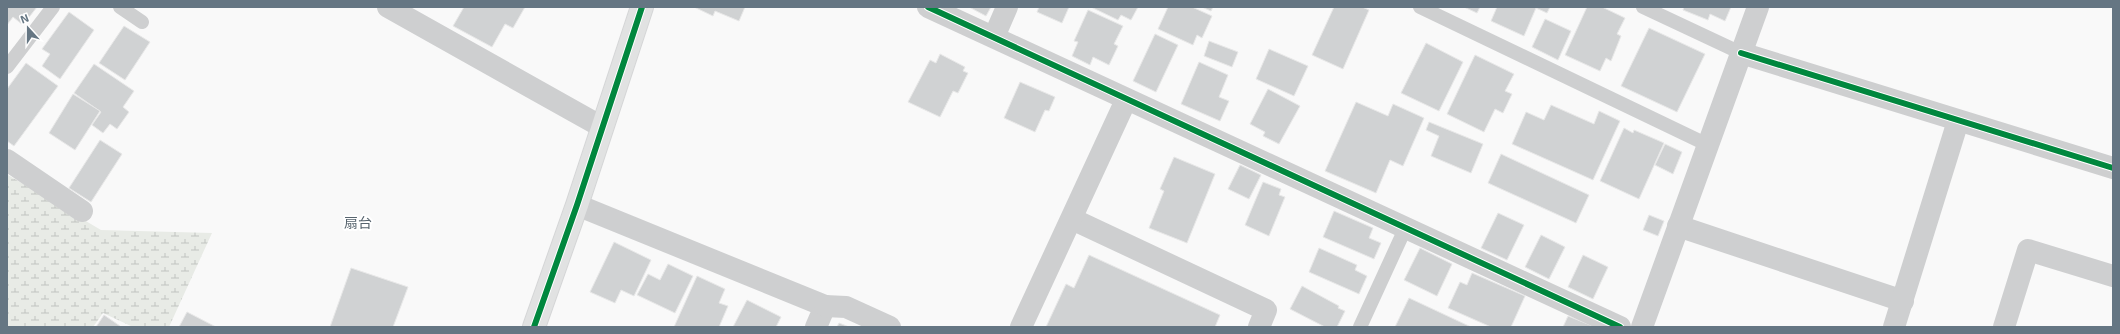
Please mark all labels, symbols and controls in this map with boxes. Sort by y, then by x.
north arrow [8,8,48,48]
text: N [18,11,30,26]
district label: 扇台 [344,214,372,231]

